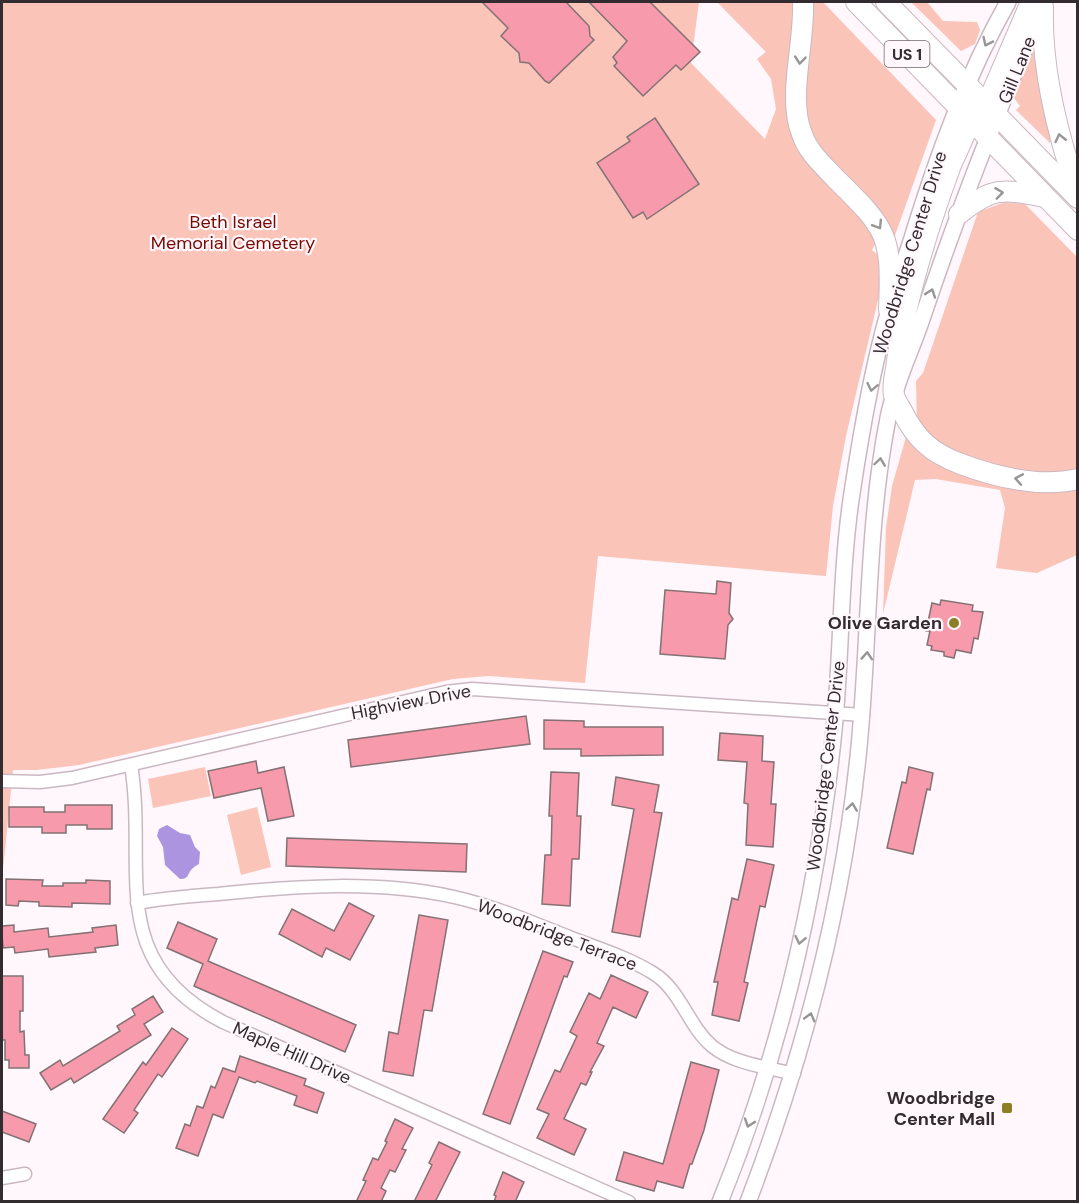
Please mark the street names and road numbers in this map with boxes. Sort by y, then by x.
street label: Gill Lane [993,33,1041,107]
road number: US 1 [884,41,930,67]
street label: Woodbridge Center Drive [868,148,952,358]
street label: Woodbridge Center Drive [801,659,851,873]
street label: Highview Drive [349,679,473,725]
street label: Woodbridge Terrace [473,893,641,977]
street label: Maple Hill Drive [229,1016,355,1090]

